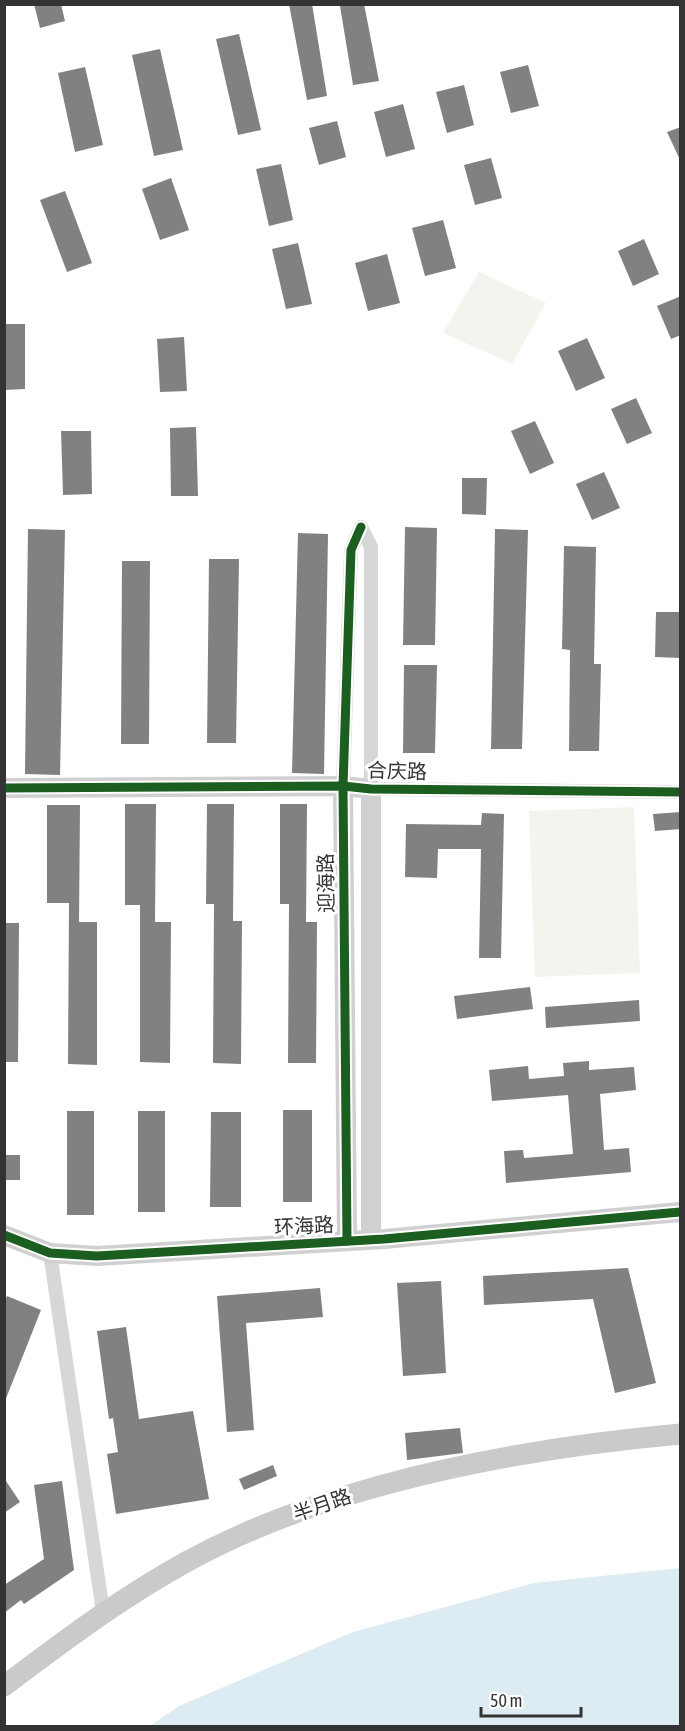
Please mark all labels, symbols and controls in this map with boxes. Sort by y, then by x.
street label: 合庆路 [367,758,427,783]
street label: 迎海路 [313,853,338,913]
street label: 环海路 [273,1212,335,1239]
street label: 半月路 [290,1484,354,1525]
scale bar [481,1680,582,1718]
text: 50 m [490,1690,522,1711]

